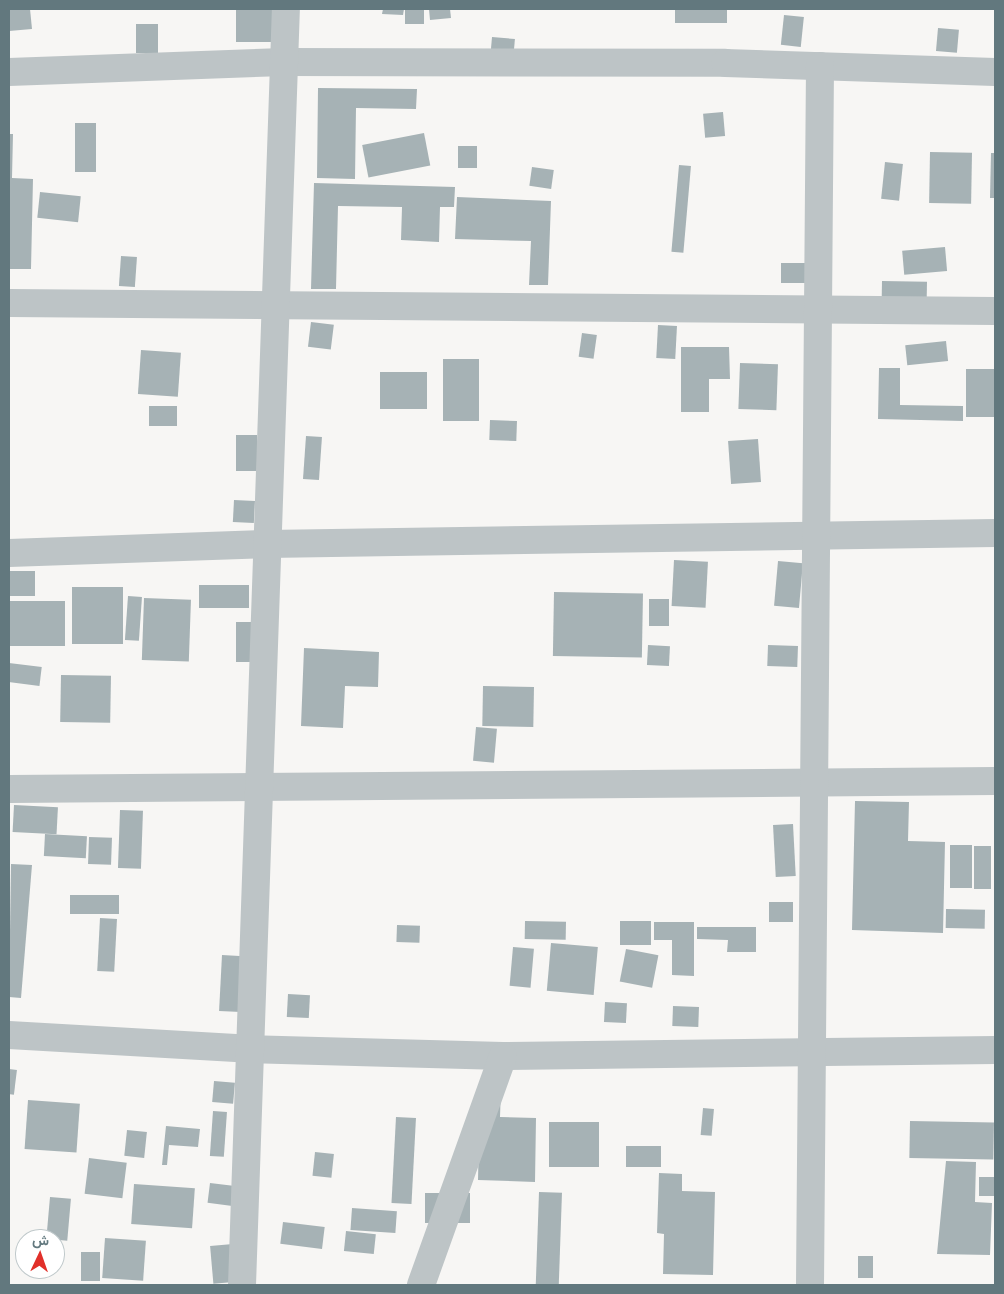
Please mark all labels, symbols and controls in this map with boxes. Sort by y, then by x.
north arrow [15,1229,65,1279]
text: ش [32,1231,50,1249]

